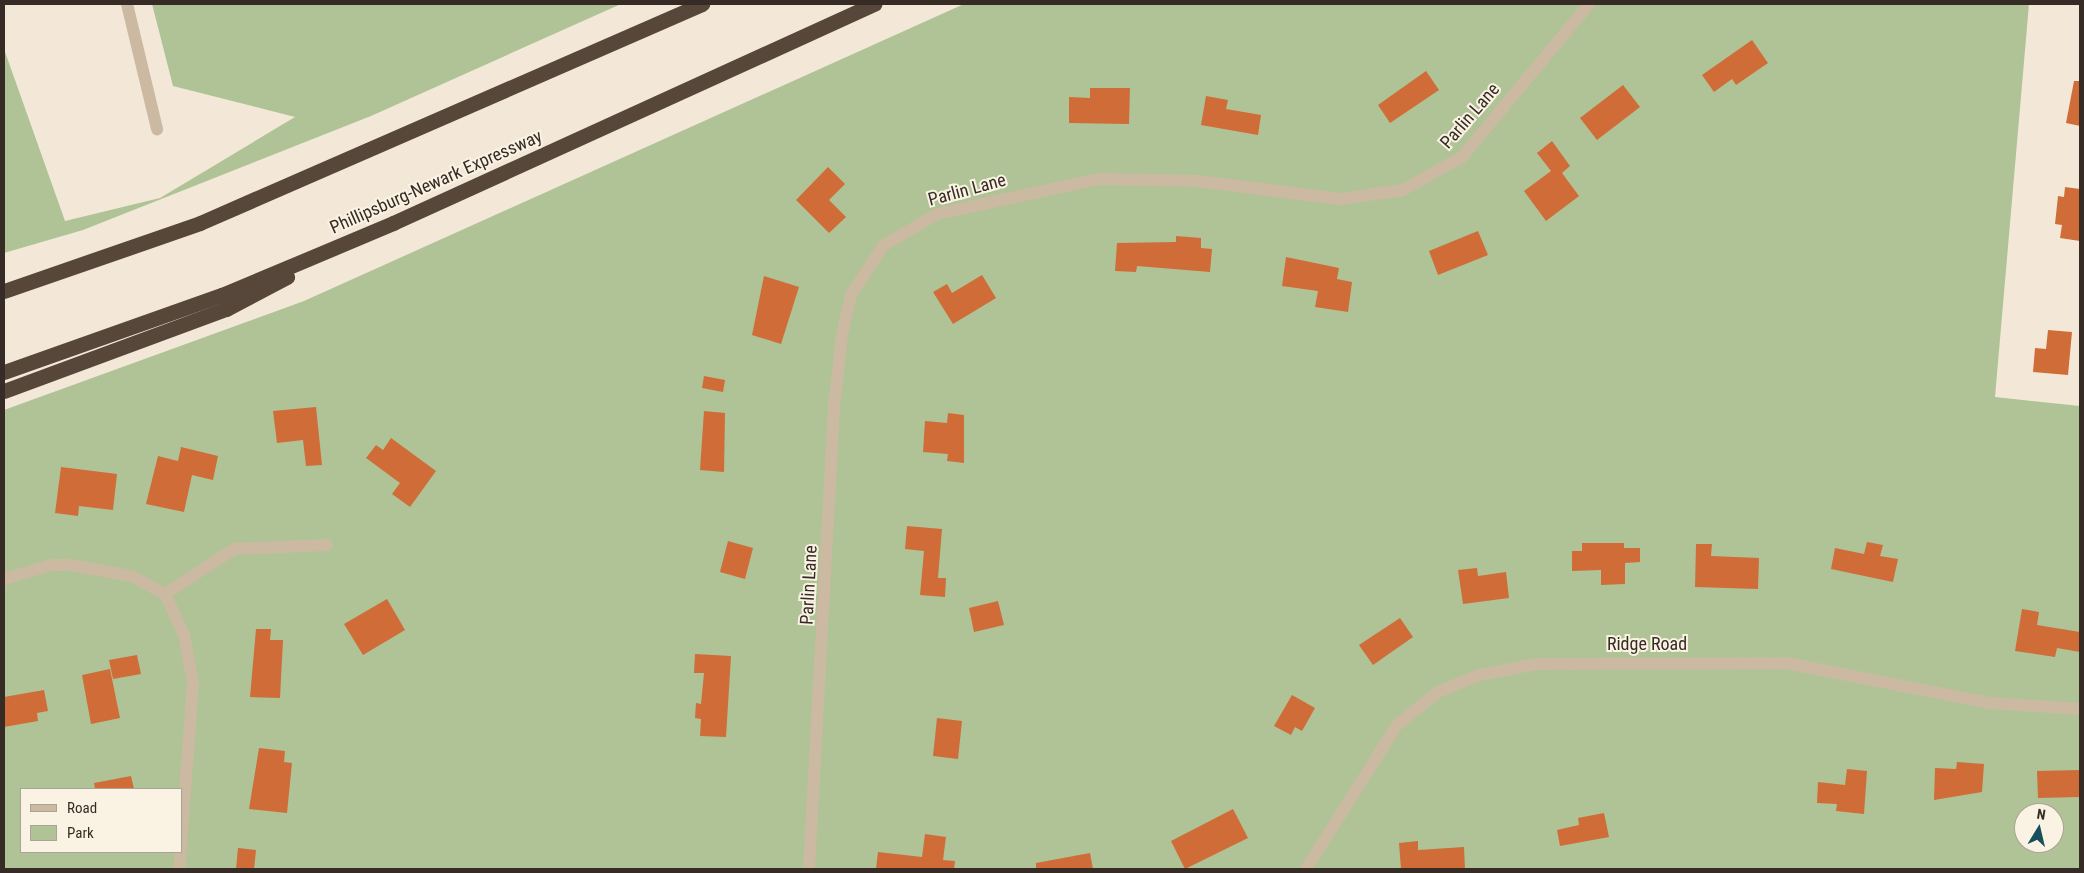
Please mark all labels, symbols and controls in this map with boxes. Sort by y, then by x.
street label: Parlin Lane [1436,79,1504,153]
street label: Phillipsburg-Newark Expressway [327,125,545,239]
street label: Parlin Lane [926,169,1008,211]
street label: Parlin Lane [796,545,822,625]
street label: Ridge Road [1607,633,1687,655]
legend [20,788,182,853]
text: Road [67,799,97,817]
north arrow [2014,803,2064,853]
text: N [2036,806,2047,823]
text: Park [67,824,94,842]

